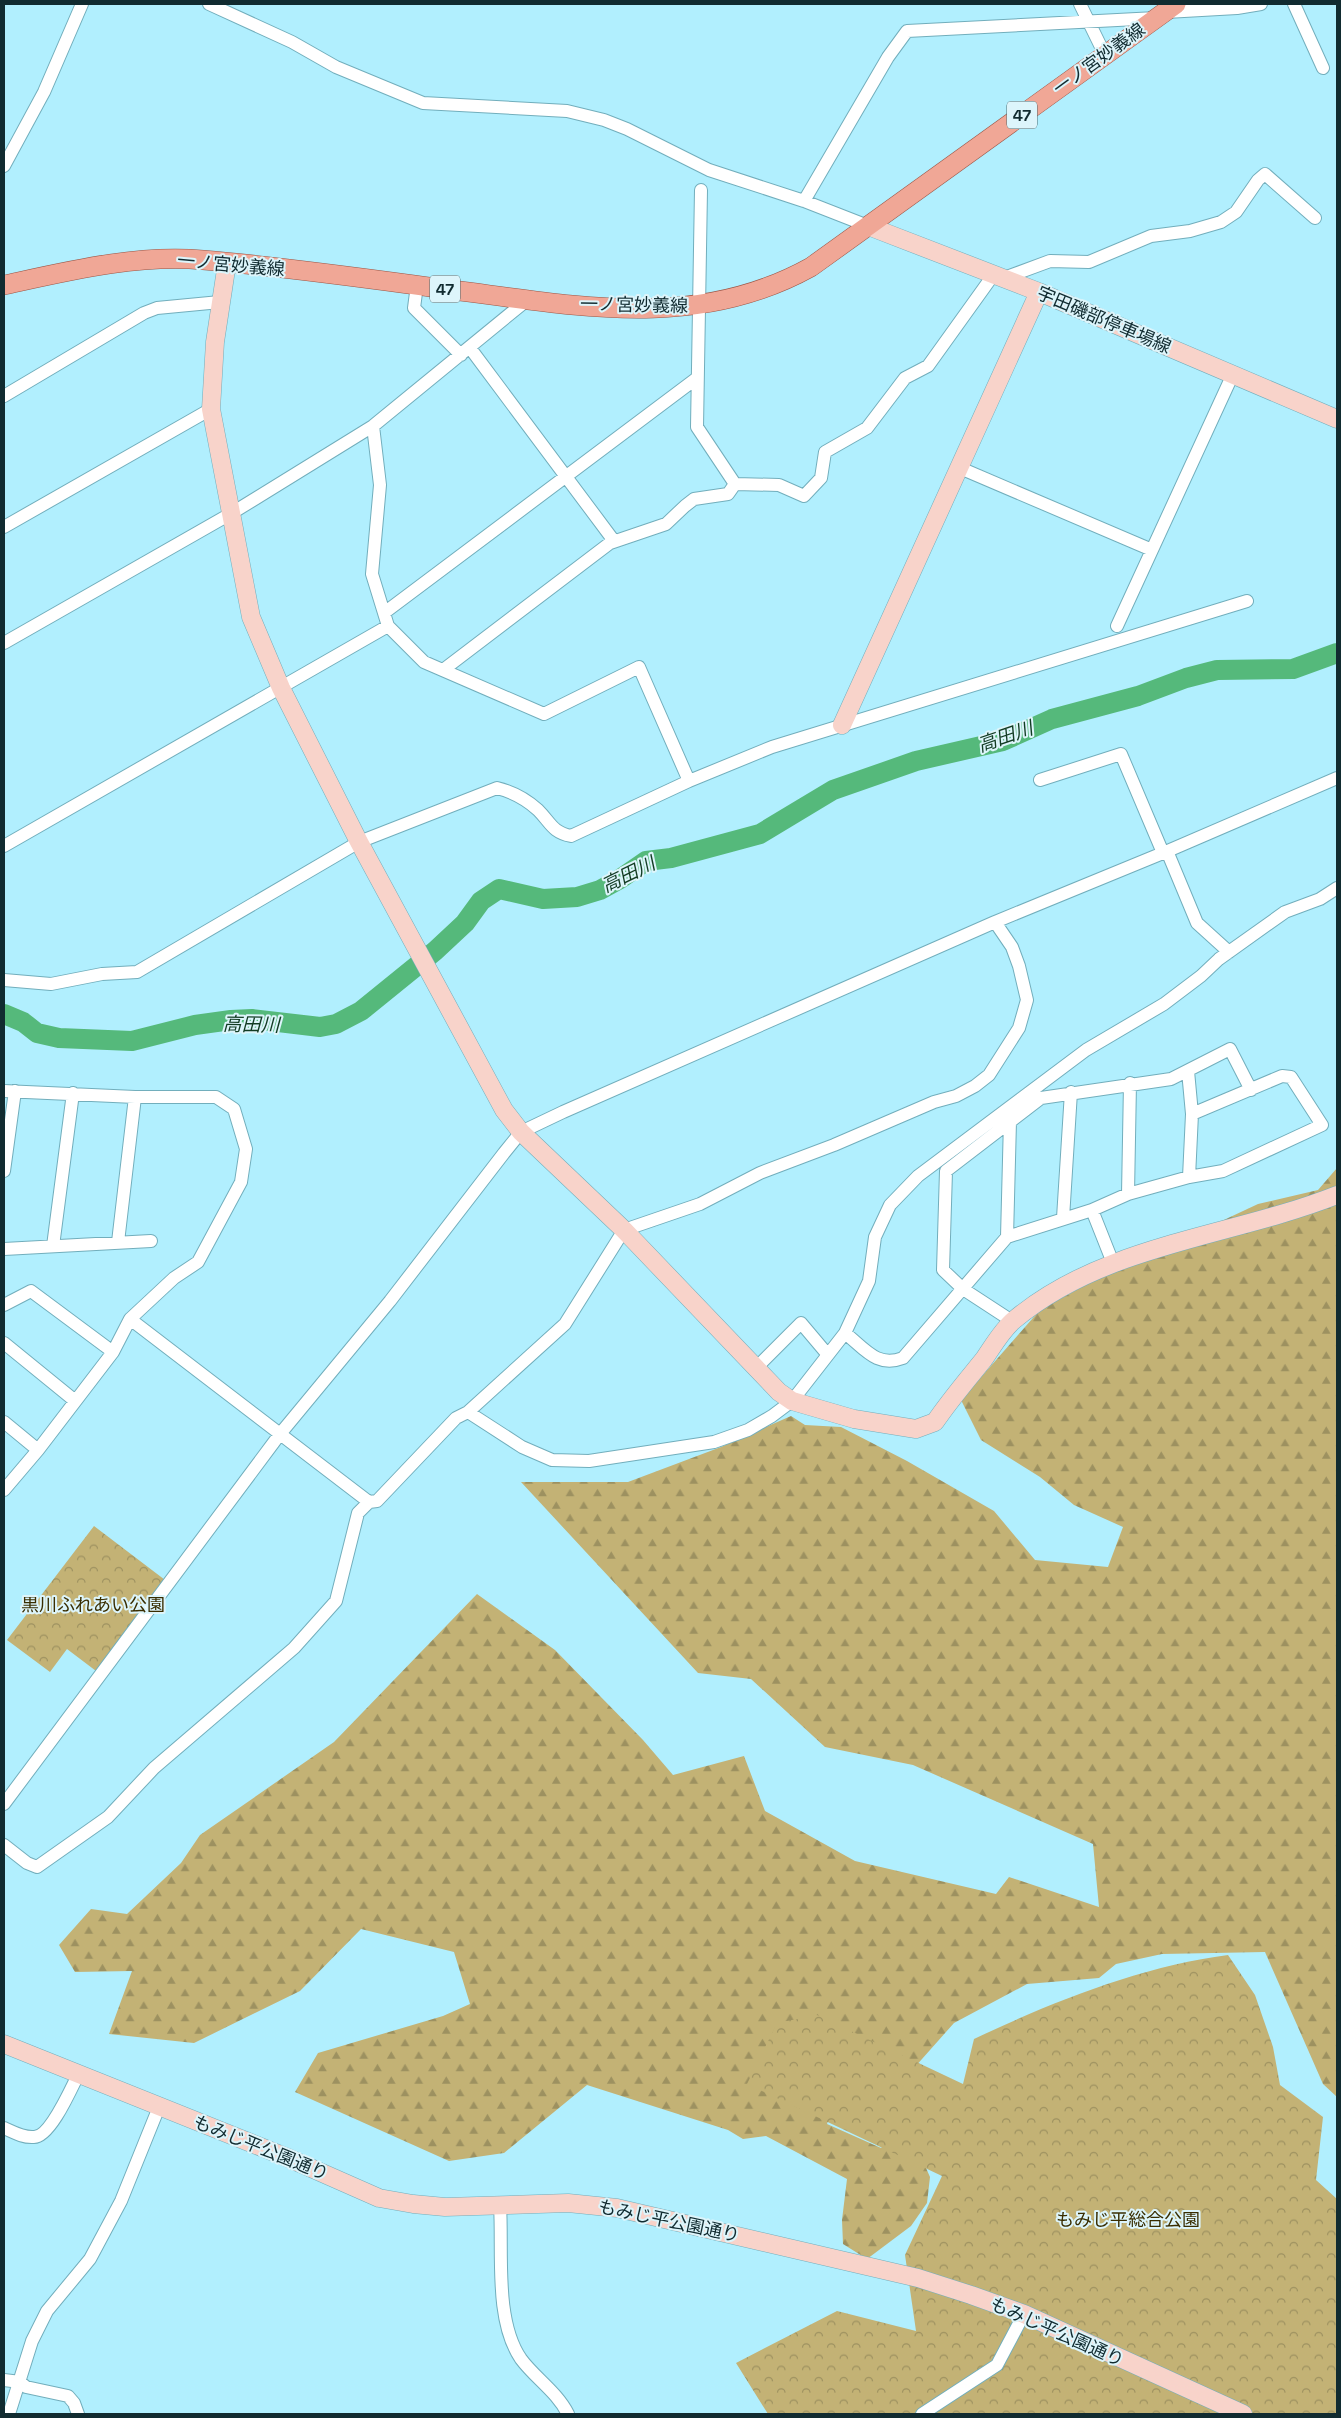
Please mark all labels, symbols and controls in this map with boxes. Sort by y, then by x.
street label: 一ノ宮妙義線 [1048,18,1149,100]
road number: 47 [1007,102,1037,128]
street label: 一ノ宮妙義線 [176,248,286,281]
road number: 47 [430,276,460,302]
street label: 宇田磯部停車場線 [1033,281,1175,358]
street label: 一ノ宮妙義線 [580,292,688,317]
water label: 高田川 [974,715,1038,758]
water label: 高田川 [597,850,661,898]
water label: 高田川 [222,1012,282,1038]
park label: 黒川ふれあい公園 [21,1593,165,1616]
street label: もみじ平公園通り [190,2110,332,2185]
street label: もみじ平公園通り [596,2194,742,2247]
park label: もみじ平総合公園 [1056,2208,1200,2231]
street label: もみじ平公園通り [987,2292,1128,2371]

